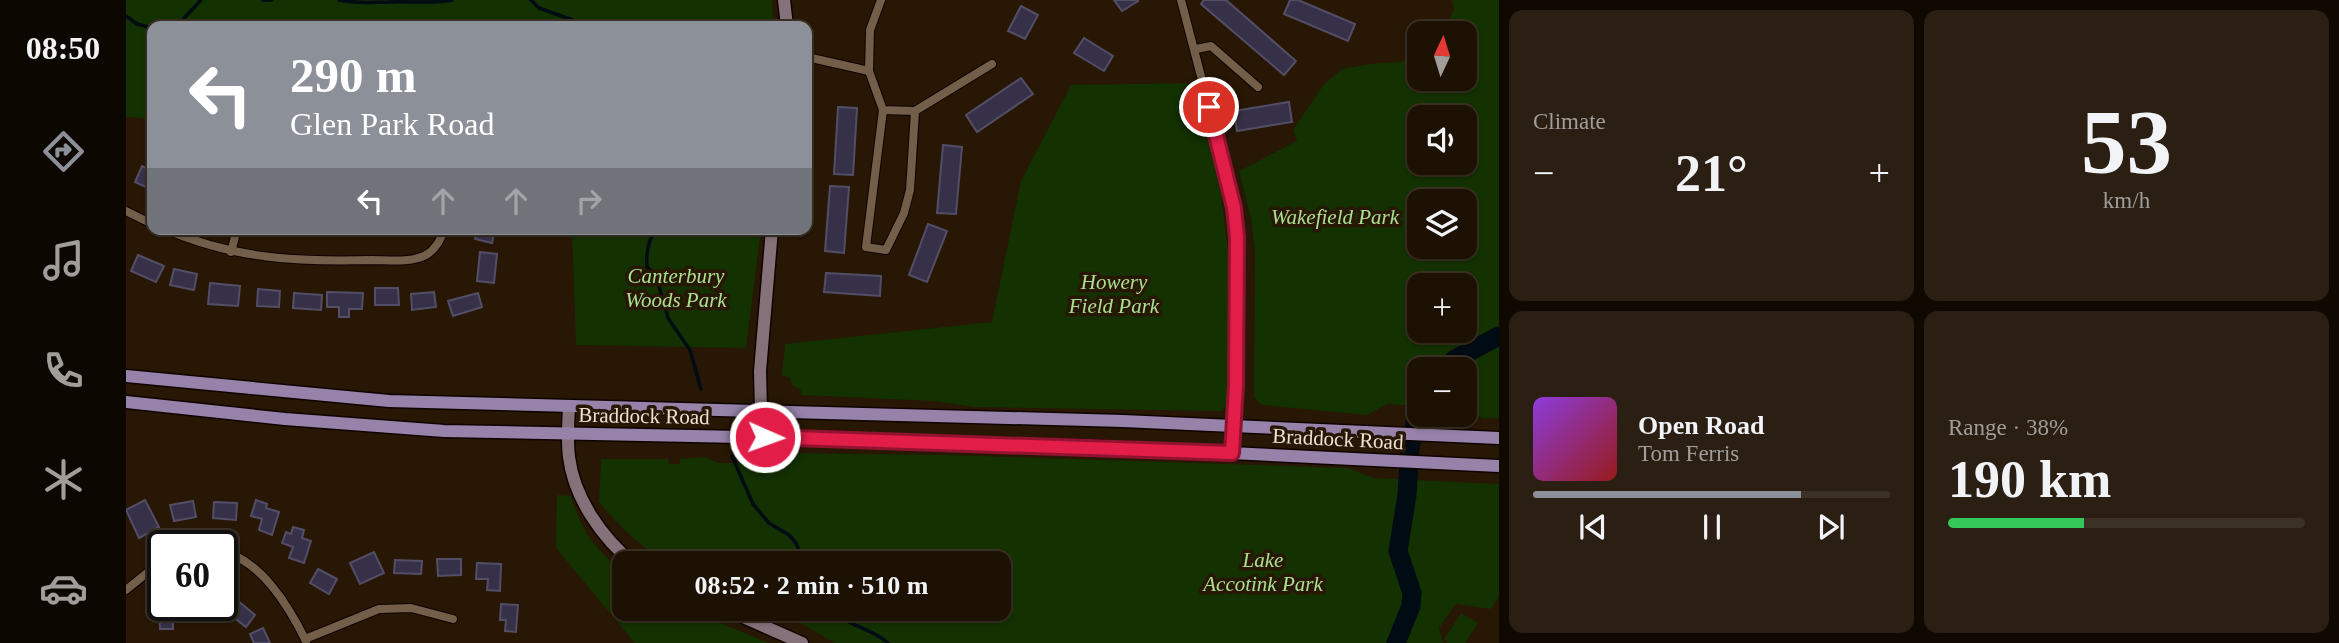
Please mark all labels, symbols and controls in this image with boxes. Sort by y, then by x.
north arrow [1407,21,1477,91]
map controls [1407,21,1477,427]
text: 08:50 [26,30,100,66]
text: 290 m [290,48,417,103]
icon: left [175,49,266,140]
pin [1179,77,1239,137]
icon: arrive [1190,88,1228,126]
text: 53 [2081,92,2172,193]
button: sound [1407,105,1477,175]
text: Glen Park Road [290,106,494,142]
text: Climate [1533,109,1606,134]
icon: directions [39,127,88,176]
text: 21° [1675,145,1748,202]
text: − [1533,152,1554,194]
text: + [1869,152,1890,194]
icon: left [351,182,389,220]
icon: ahead [424,182,462,220]
icon: ahead [497,182,535,220]
icon: right [570,182,608,220]
text: km/h [2103,188,2150,213]
button: layers [1407,189,1477,259]
park label: Wakefield Park [1271,205,1400,229]
icon: music [39,236,88,285]
park label: Canterbury Woods Park [625,264,727,312]
park label: Howery Field Park [1068,270,1160,318]
button: + [1407,273,1477,343]
icon: phone [39,346,88,395]
button: − [1407,357,1477,427]
position arrow [728,400,802,474]
street label: Braddock Road [578,403,710,429]
text: Open Road [1638,411,1764,440]
text: Range · 38% [1948,415,2068,440]
street label: Braddock Road [1272,424,1405,454]
text: Tom Ferris [1638,441,1739,466]
text: 190 km [1948,451,2111,508]
icon: climate [39,455,88,504]
icon: previous [1574,508,1612,546]
icon: pause [1693,508,1731,546]
icon: next [1812,508,1850,546]
speed limit sign: 60 [147,530,238,621]
park label: Lake Accotink Park [1201,548,1323,596]
icon: car [39,564,88,613]
text: 08:52 · 2 min · 510 m [695,571,929,600]

